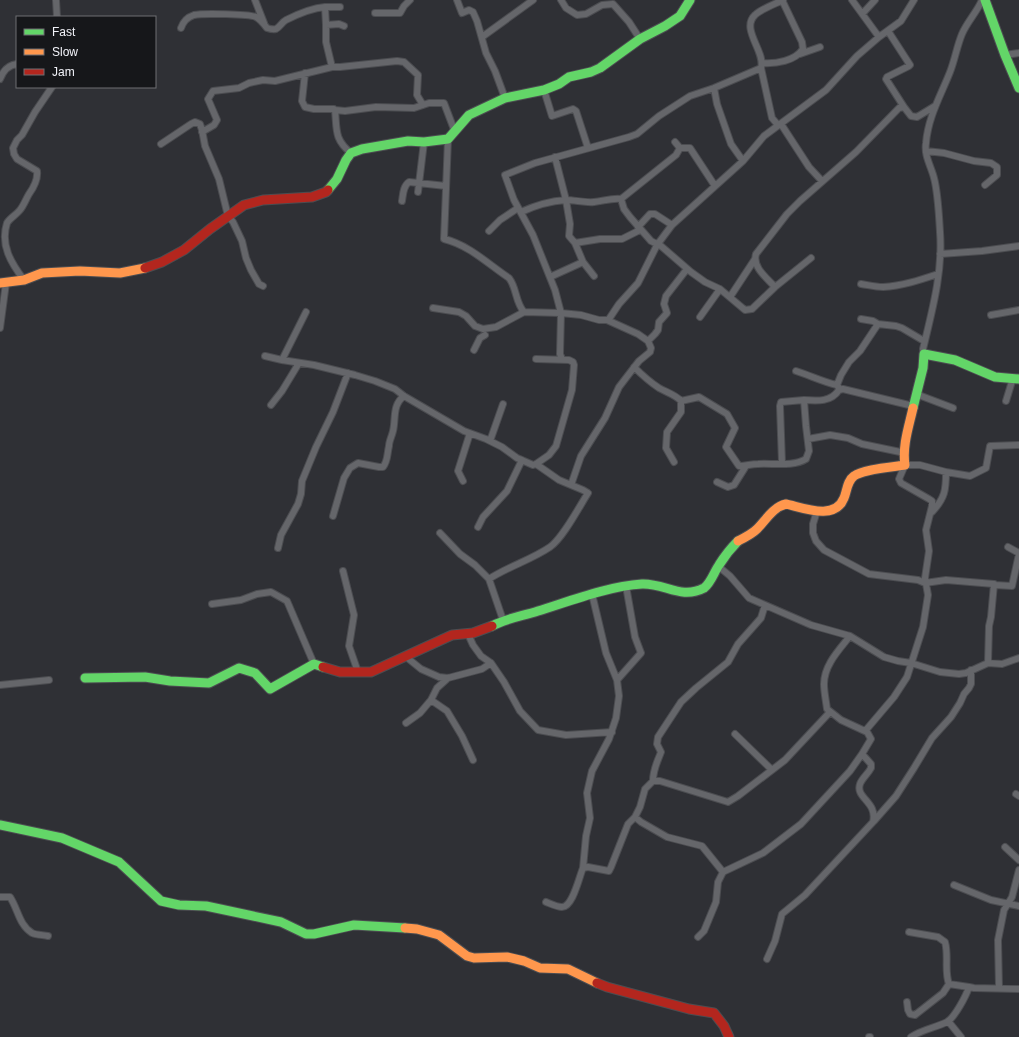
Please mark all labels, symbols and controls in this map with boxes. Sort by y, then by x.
legend [16,16,156,88]
text: Fast [52,25,76,39]
text: Slow [52,45,78,59]
text: Jam [52,65,75,79]

